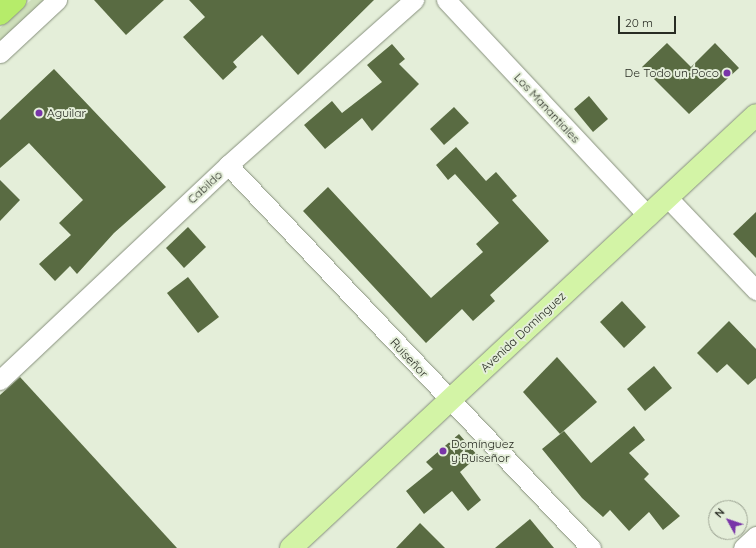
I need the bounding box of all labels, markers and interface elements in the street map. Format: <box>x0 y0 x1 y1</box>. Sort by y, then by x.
scale bar <box>620 8 678 34</box>
text: 20 m <box>625 15 653 30</box>
place label: De Todo un Poco <box>625 66 719 80</box>
marker: De Todo un Poco <box>722 68 732 78</box>
street label: Los Manantiales <box>511 70 583 146</box>
place label: Aguilar <box>47 106 86 120</box>
marker: Aguilar <box>34 108 44 118</box>
street label: Cabildo <box>185 167 225 207</box>
street label: Avenida Domínguez <box>478 289 568 375</box>
street label: Ruiseñor <box>387 335 431 381</box>
place label: Domínguez y Ruiseñor <box>451 437 514 465</box>
marker: Domínguez y Ruiseñor <box>438 446 448 456</box>
north arrow <box>708 500 748 540</box>
text: N <box>712 505 728 521</box>

